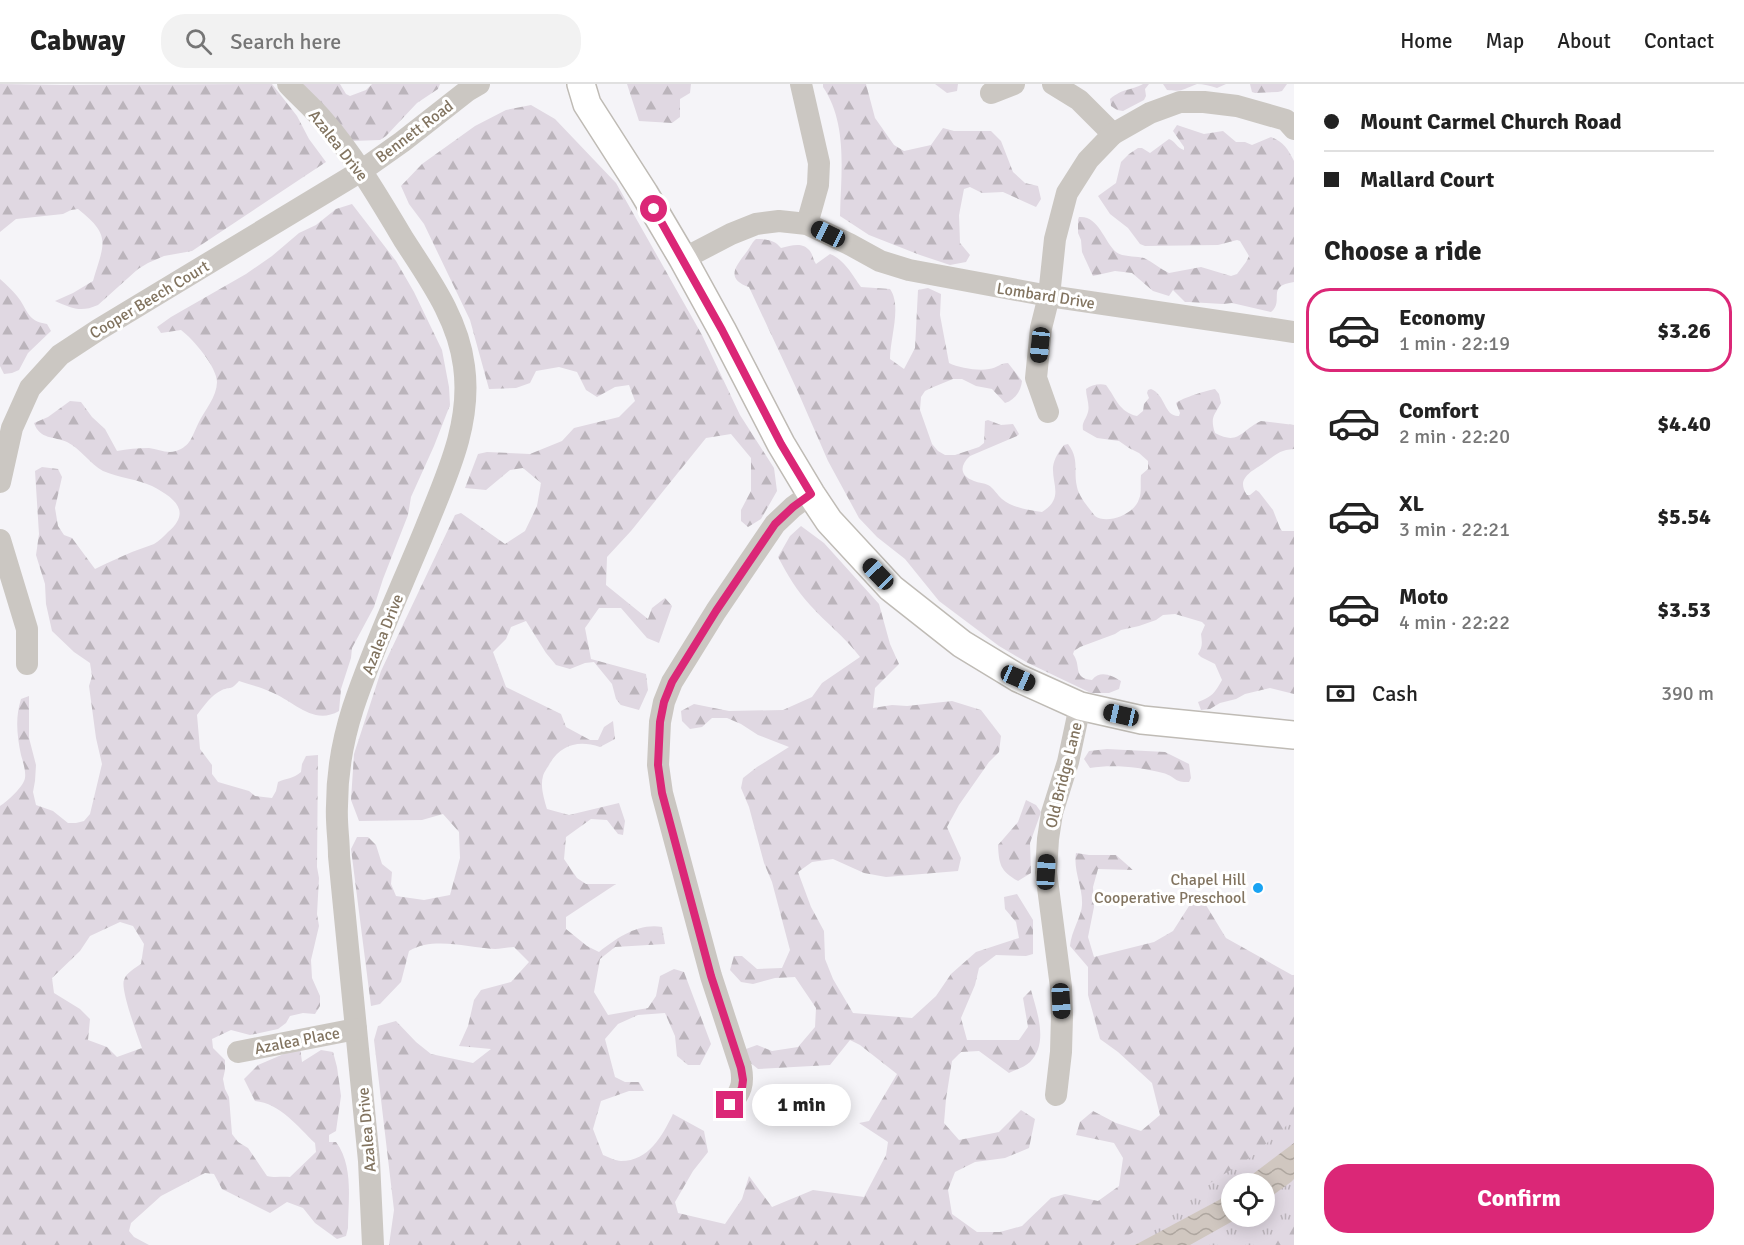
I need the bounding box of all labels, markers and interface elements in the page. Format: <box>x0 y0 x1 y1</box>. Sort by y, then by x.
search box <box>161 14 581 68</box>
text: Cabway <box>30 24 125 58</box>
icon: search <box>182 25 215 58</box>
text: Search here <box>230 28 341 55</box>
text: Home <box>1400 28 1453 54</box>
text: Map <box>1486 28 1524 54</box>
text: About <box>1557 28 1611 54</box>
text: Contact <box>1644 28 1714 54</box>
street label: Bennett Road <box>372 96 457 168</box>
street label: Azalea Drive <box>304 106 372 185</box>
text: Mount Carmel Church Road <box>1360 108 1622 135</box>
text: Mallard Court <box>1360 166 1494 193</box>
route start <box>640 195 667 222</box>
car <box>808 218 848 250</box>
text: Choose a ride <box>1324 235 1482 268</box>
street label: Cooper Beech Court <box>86 256 213 343</box>
street label: Lombard Drive <box>995 278 1096 314</box>
icon: car <box>1327 303 1381 357</box>
text: Economy <box>1399 304 1485 331</box>
text: $3.26 <box>1657 317 1711 344</box>
car <box>1029 326 1051 364</box>
text: 1 min · 22:19 <box>1399 331 1510 356</box>
icon: car <box>1327 396 1381 450</box>
text: Comfort <box>1399 397 1479 424</box>
text: $4.40 <box>1657 410 1711 437</box>
text: 2 min · 22:20 <box>1399 424 1510 449</box>
icon: car <box>1327 489 1381 543</box>
text: XL <box>1399 490 1424 517</box>
text: $5.54 <box>1657 503 1711 530</box>
text: 3 min · 22:21 <box>1399 517 1510 542</box>
car <box>859 555 897 593</box>
icon: car <box>1327 582 1381 636</box>
text: Moto <box>1399 583 1448 610</box>
street label: Azalea Drive <box>358 591 408 678</box>
text: $3.53 <box>1657 596 1711 623</box>
text: 4 min · 22:22 <box>1399 610 1510 635</box>
car <box>998 662 1038 694</box>
icon: cash <box>1324 677 1357 710</box>
text: Cash <box>1372 680 1418 707</box>
text: 390 m <box>1661 681 1714 706</box>
car <box>1101 702 1141 728</box>
street label: Old Bridge Lane <box>1041 720 1087 830</box>
car <box>1036 854 1056 890</box>
place label: Chapel Hill Cooperative Preschool <box>1094 870 1246 908</box>
marker: Chapel Hill Cooperative Preschool <box>1251 881 1265 895</box>
car <box>1051 983 1071 1019</box>
street label: Azalea Place <box>253 1023 342 1059</box>
callout: 1 min <box>751 1084 850 1126</box>
street label: Azalea Drive <box>353 1087 381 1173</box>
route end <box>716 1091 743 1118</box>
text: 1 min <box>777 1092 826 1117</box>
button: Confirm <box>1324 1164 1714 1233</box>
map controls <box>1221 1173 1275 1227</box>
button: locate <box>1221 1173 1275 1227</box>

